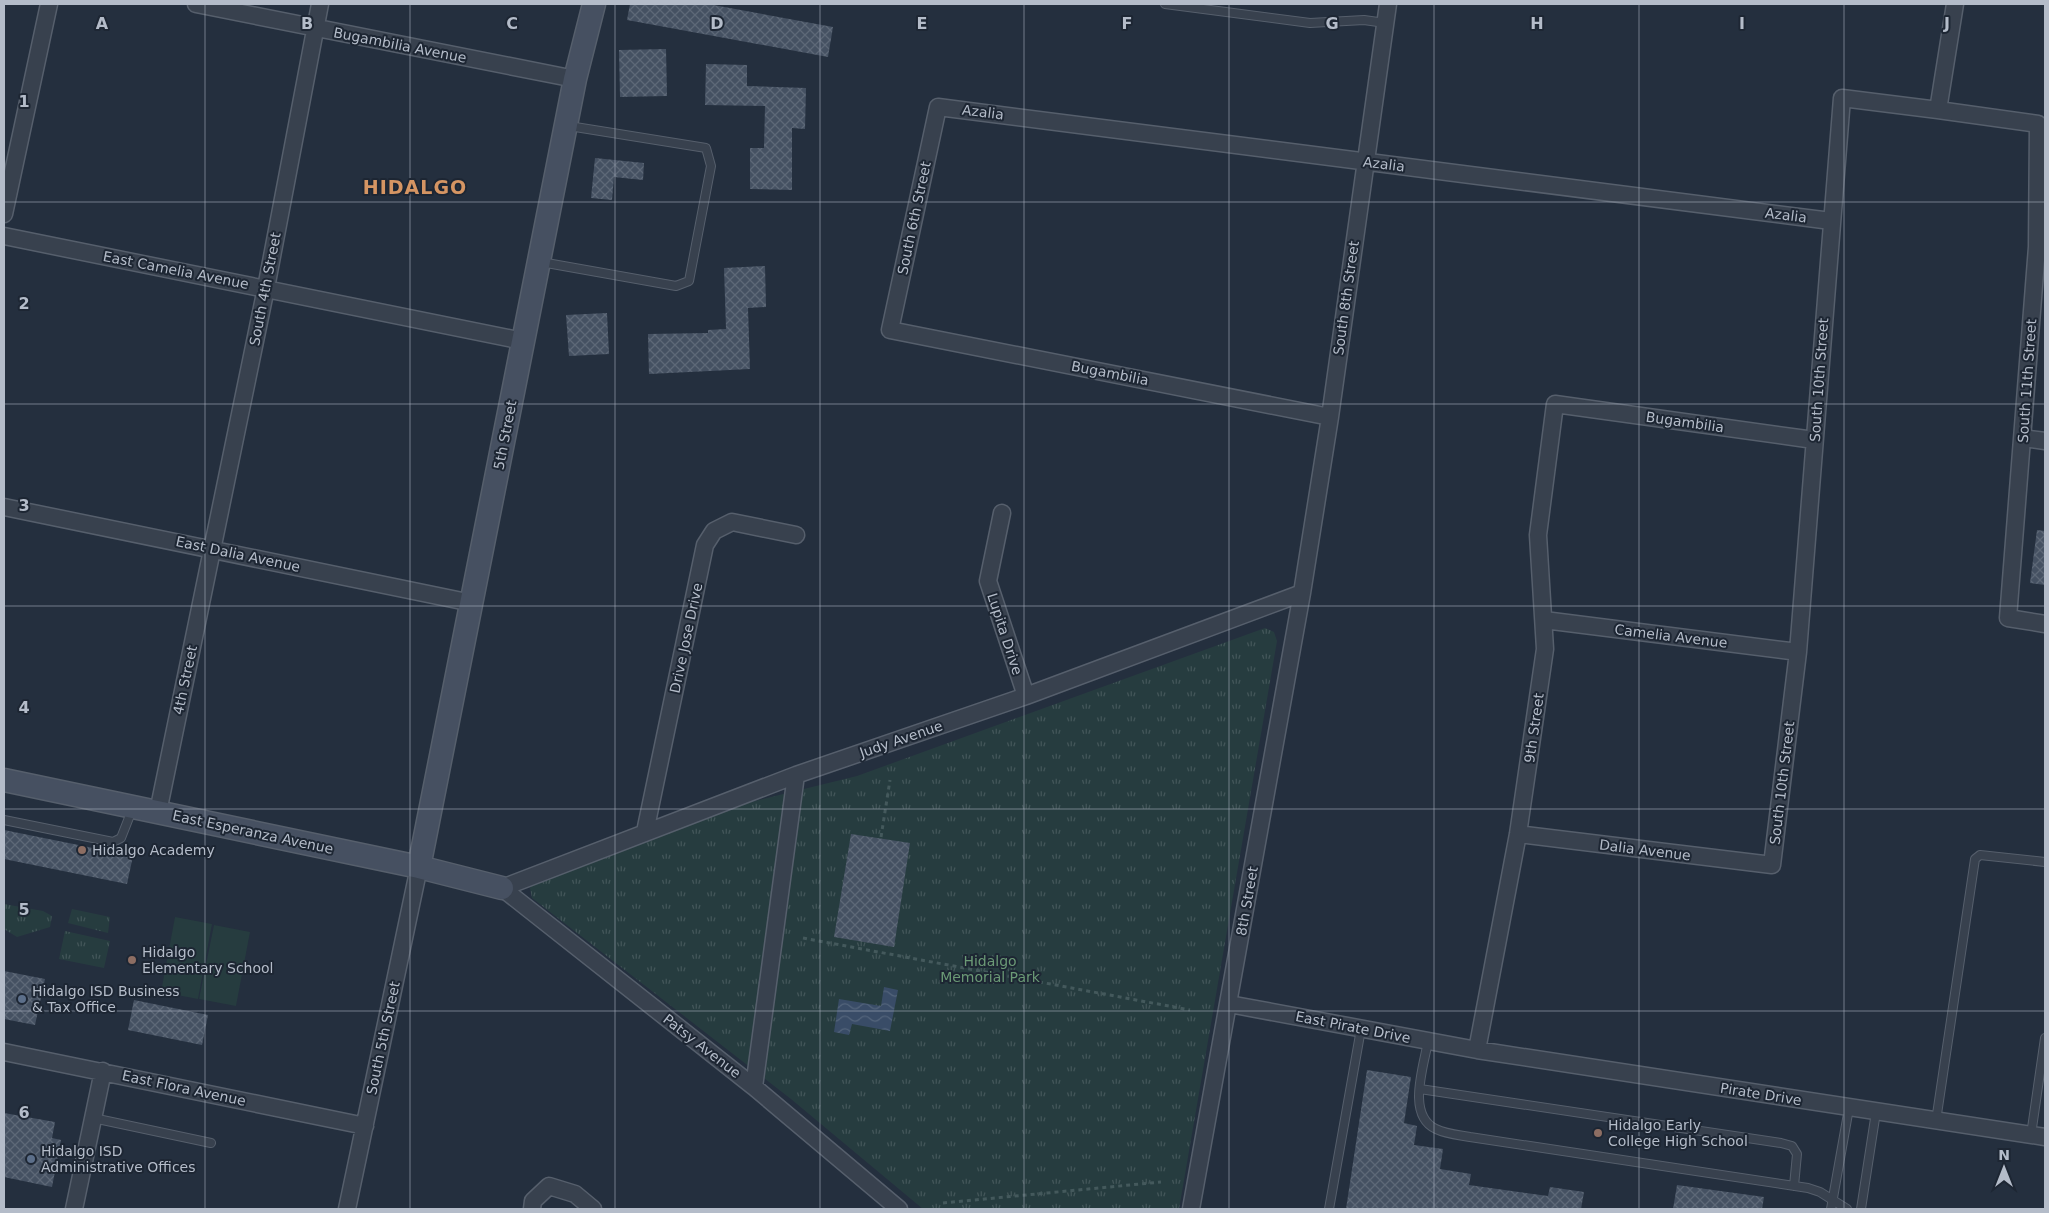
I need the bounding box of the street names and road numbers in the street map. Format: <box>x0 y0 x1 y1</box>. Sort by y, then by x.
street label: Bugambilia Avenue <box>332 24 468 66</box>
street label: Azalia <box>961 102 1005 122</box>
street label: Azalia <box>1362 154 1406 174</box>
street label: South 6th Street <box>894 159 934 276</box>
street label: Azalia <box>1764 205 1808 225</box>
street label: South 4th Street <box>246 230 284 347</box>
street label: South 8th Street <box>1330 239 1362 356</box>
street label: East Camelia Avenue <box>102 248 250 292</box>
street label: South 10th Street <box>1807 317 1831 443</box>
street label: South 11th Street <box>2015 318 2039 444</box>
street label: Bugambilia <box>1070 358 1150 388</box>
street label: 5th Street <box>490 398 520 471</box>
street label: Bugambilia <box>1645 409 1725 435</box>
street label: East Dalia Avenue <box>174 533 302 575</box>
street label: Drive Jose Drive <box>667 581 705 695</box>
street label: Lupita Drive <box>984 591 1026 677</box>
street label: Camelia Avenue <box>1614 621 1728 651</box>
street label: 4th Street <box>170 643 200 716</box>
street label: 9th Street <box>1521 692 1547 764</box>
street label: Judy Avenue <box>856 717 945 761</box>
street label: South 10th Street <box>1766 720 1798 846</box>
street label: East Esperanza Avenue <box>171 807 335 857</box>
street label: Dalia Avenue <box>1598 836 1692 864</box>
street label: 8th Street <box>1233 865 1261 937</box>
street label: South 5th Street <box>363 979 403 1096</box>
street label: East Pirate Drive <box>1294 1008 1412 1046</box>
street label: Patsy Avenue <box>660 1011 744 1081</box>
street label: East Flora Avenue <box>121 1067 247 1109</box>
street label: Pirate Drive <box>1719 1080 1803 1108</box>

